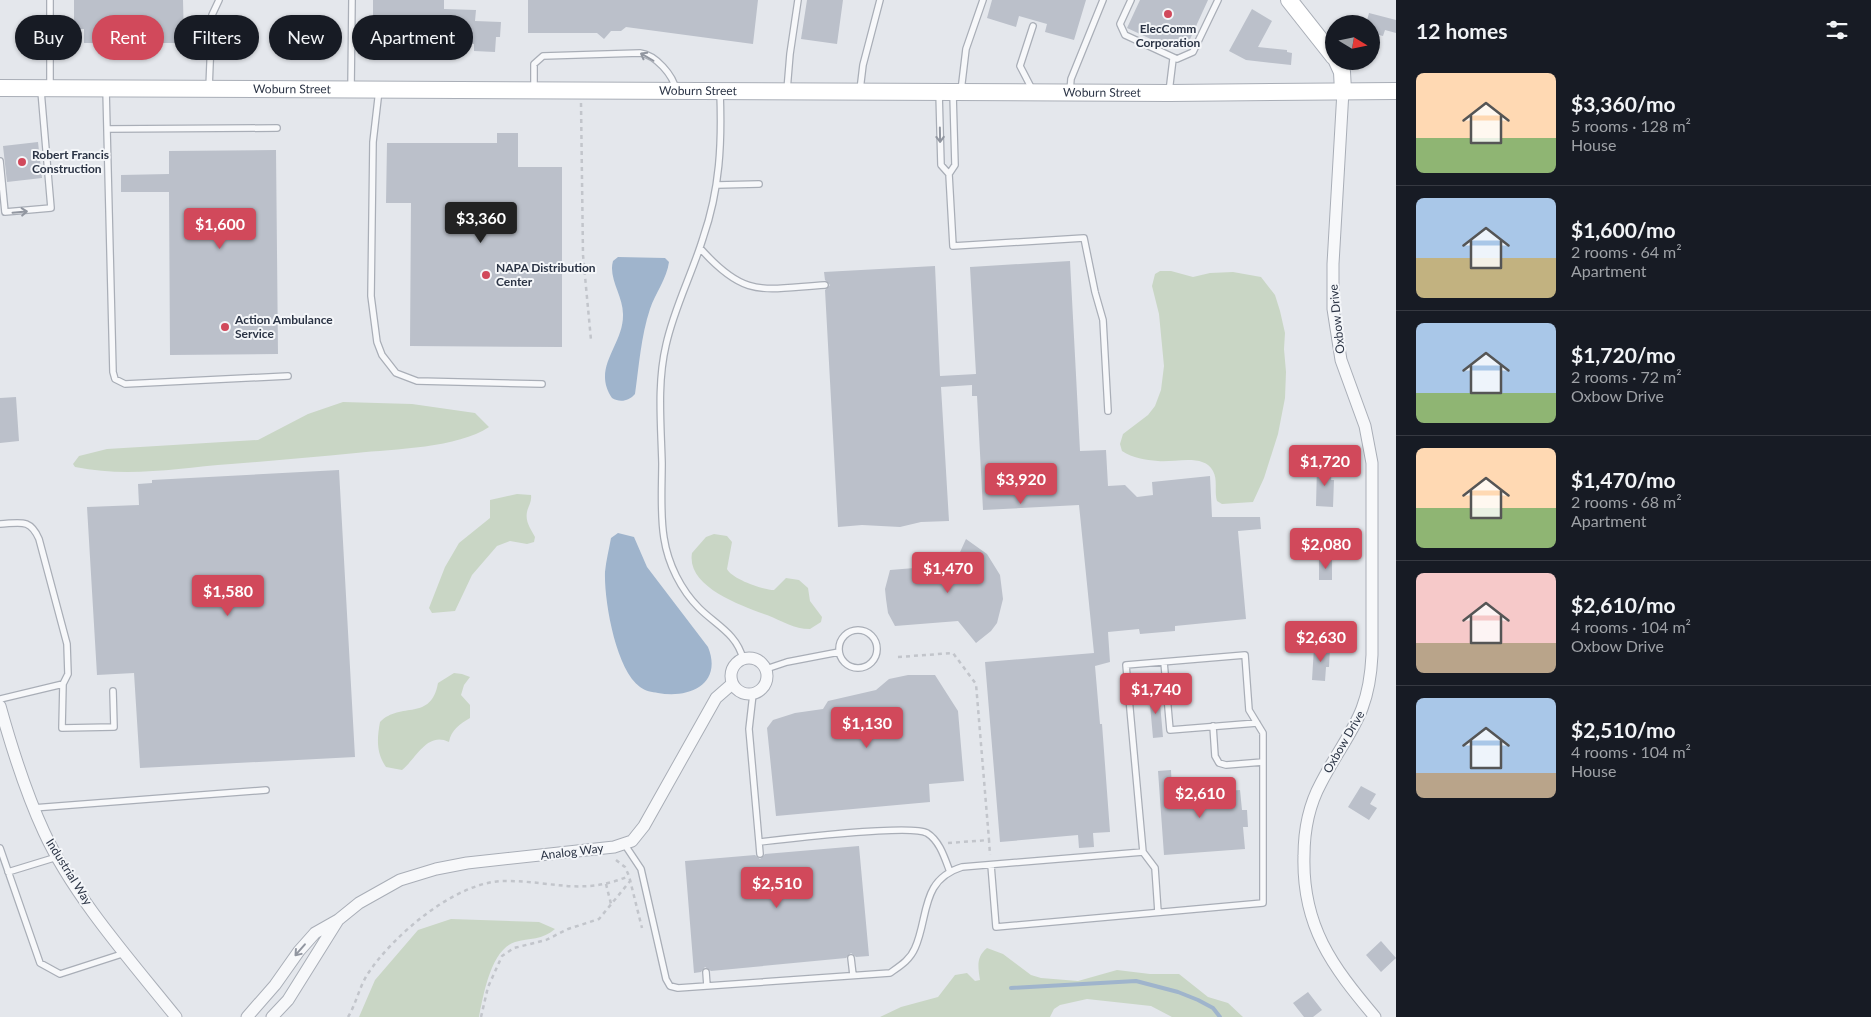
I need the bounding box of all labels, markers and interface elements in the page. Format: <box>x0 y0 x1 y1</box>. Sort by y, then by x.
marker: ElecComm Corporation <box>1162 8 1174 20</box>
chip: Buy <box>15 15 82 60</box>
chip: Rent <box>92 15 164 60</box>
chip: Filters <box>174 15 259 60</box>
chip: New <box>269 15 342 60</box>
chip: Apartment <box>352 15 473 60</box>
north arrow <box>1325 15 1380 70</box>
map controls <box>1325 15 1380 70</box>
icon: filters <box>1823 16 1851 44</box>
text: 12 homes <box>1416 18 1507 43</box>
place label: ElecComm Corporation <box>1136 21 1201 50</box>
one-way arrow <box>640 52 655 62</box>
street label: Woburn Street <box>253 81 332 96</box>
street label: Woburn Street <box>659 83 738 98</box>
street label: Woburn Street <box>1063 85 1142 100</box>
text: $3,360/mo <box>1571 91 1676 116</box>
icon: home <box>1456 93 1516 153</box>
text: 5 rooms · 128 m² <box>1571 116 1691 135</box>
one-way arrow <box>935 126 945 143</box>
text: House <box>1571 135 1616 154</box>
place label: Robert Francis Construction <box>32 147 109 176</box>
marker: Robert Francis Construction <box>16 156 28 168</box>
pin: $3,360 <box>440 202 522 244</box>
one-way arrow <box>12 207 28 217</box>
pin: $1,600 <box>179 208 261 250</box>
text: $3,360 <box>456 208 506 227</box>
text: $1,600 <box>195 214 245 233</box>
text: $1,600/mo <box>1571 217 1676 242</box>
icon: home <box>1456 218 1516 278</box>
text: 2 rooms · 64 m² <box>1571 242 1682 261</box>
place label: NAPA Distribution Center <box>496 260 596 289</box>
text: Apartment <box>1571 261 1646 280</box>
marker: NAPA Distribution Center <box>480 269 492 281</box>
street label: Oxbow Drive <box>1325 284 1348 354</box>
place label: Action Ambulance Service <box>234 312 333 341</box>
marker: Action Ambulance Service <box>219 321 231 333</box>
text: $1,720/mo <box>1571 342 1676 367</box>
icon: home <box>1456 343 1516 403</box>
text: 2 rooms · 72 m² <box>1571 367 1682 386</box>
text: Oxbow Drive <box>1571 386 1664 405</box>
pin: $1,720 <box>1284 444 1366 487</box>
text: $1,720 <box>1300 451 1350 470</box>
pin: $3,920 <box>980 462 1062 505</box>
text: $1,470/mo <box>1571 467 1676 492</box>
icon: home <box>1456 468 1516 528</box>
text: $3,920 <box>996 469 1046 488</box>
text: 2 rooms · 68 m² <box>1571 492 1682 511</box>
text: Apartment <box>1571 511 1646 530</box>
pin: $2,080 <box>1285 528 1367 570</box>
text: $2,080 <box>1301 534 1351 553</box>
pin: $1,470 <box>907 552 989 594</box>
text: $1,470 <box>923 558 973 577</box>
pin: $1,580 <box>187 574 269 617</box>
text: $1,580 <box>203 581 253 600</box>
text: $2,610/mo <box>1571 592 1676 617</box>
icon: home <box>1456 593 1516 653</box>
text: 4 rooms · 104 m² <box>1571 617 1691 636</box>
pin: $2,630 <box>1280 620 1362 663</box>
text: $2,630 <box>1296 627 1346 646</box>
text: Oxbow Drive <box>1571 636 1664 655</box>
pin: $1,740 <box>1115 672 1197 715</box>
text: $1,740 <box>1131 679 1181 698</box>
pin: $1,130 <box>826 706 908 749</box>
street label: Oxbow Drive <box>1320 708 1367 776</box>
text: $1,130 <box>842 713 892 732</box>
text: $2,510/mo <box>1571 717 1676 742</box>
icon: home <box>1456 718 1516 778</box>
text: 4 rooms · 104 m² <box>1571 742 1691 761</box>
text: House <box>1571 761 1616 780</box>
pin: $2,610 <box>1159 776 1241 819</box>
text: $2,610 <box>1175 783 1225 802</box>
street label: Industrial Way <box>43 836 96 908</box>
street label: Analog Way <box>540 840 605 863</box>
pin: $2,510 <box>736 866 818 909</box>
text: $2,510 <box>752 873 802 892</box>
one-way arrow <box>295 943 306 956</box>

